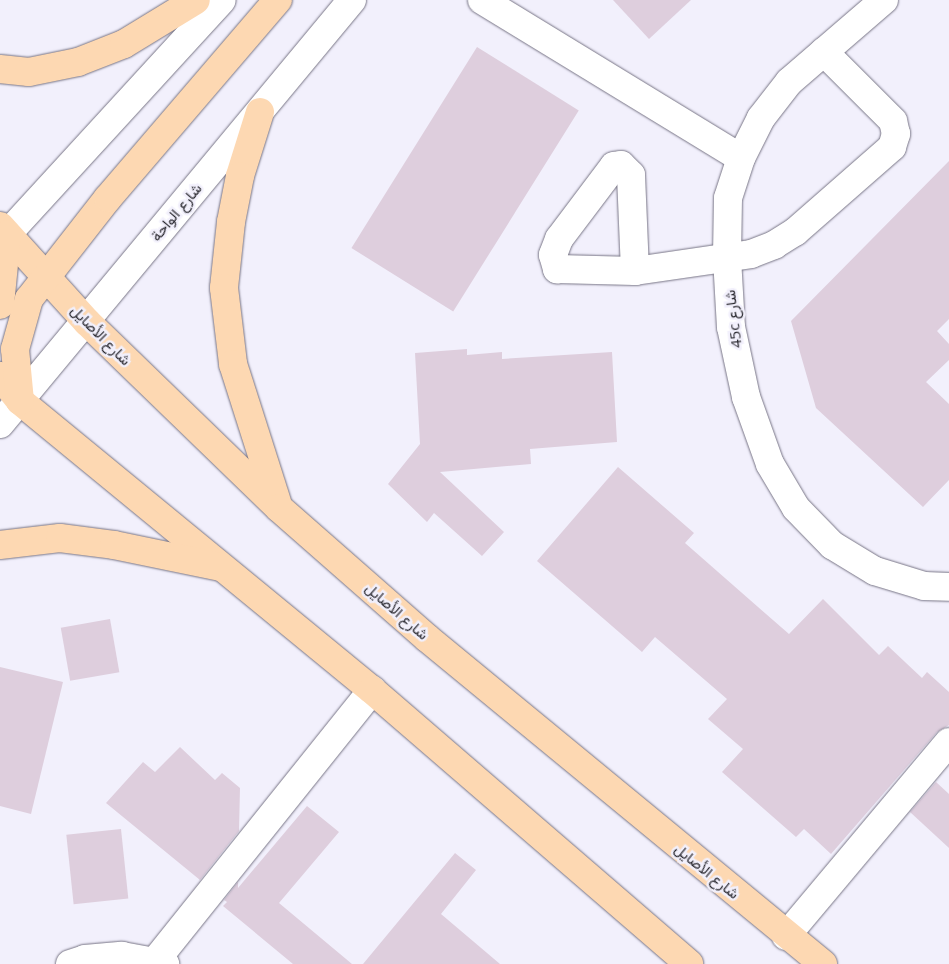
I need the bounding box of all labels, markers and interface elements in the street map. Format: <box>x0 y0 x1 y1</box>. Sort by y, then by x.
street label: شارع الواحة <box>147 179 205 245</box>
street label: 45c شارع <box>721 289 745 349</box>
street label: شارع الأصايل <box>67 301 135 369</box>
street label: شارع الأصايل <box>362 579 432 643</box>
street label: شارع الأصايل <box>671 840 743 902</box>

